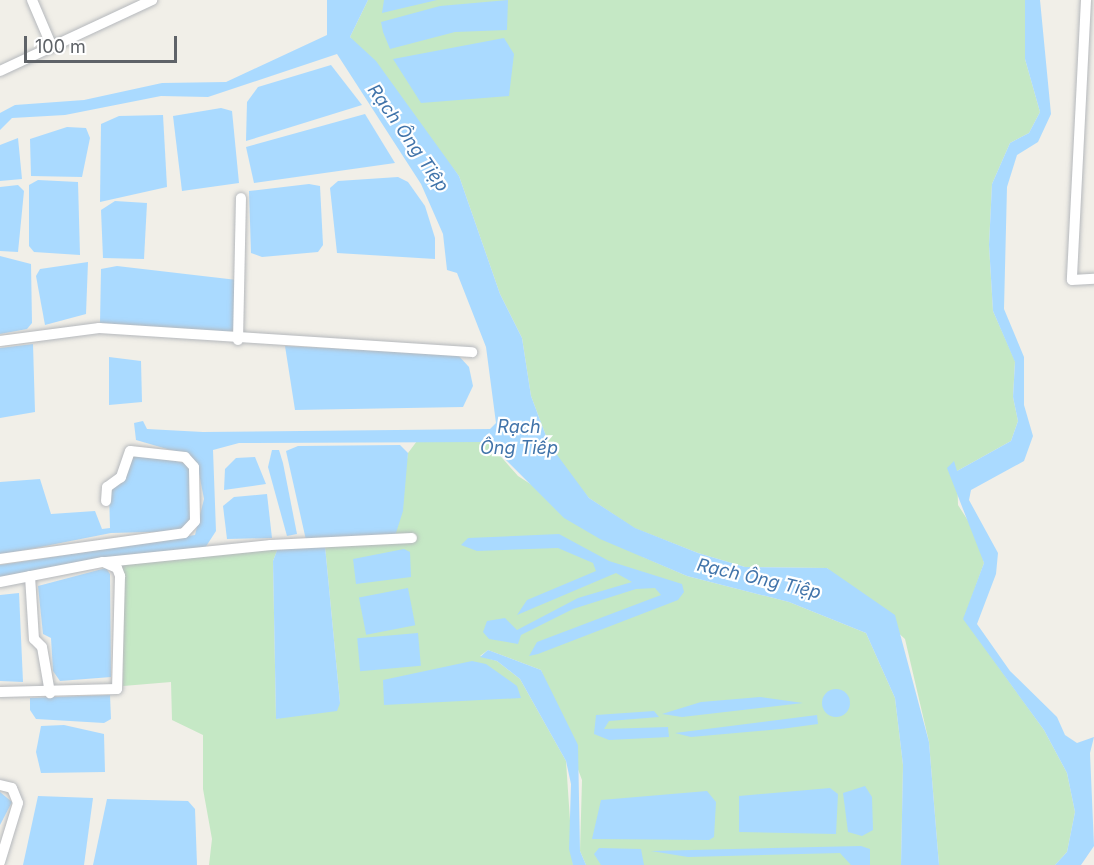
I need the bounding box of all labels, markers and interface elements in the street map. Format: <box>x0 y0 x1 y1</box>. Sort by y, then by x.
scale bar <box>27 24 180 62</box>
text: 100 m <box>35 36 86 57</box>
water label: Rạch Ông Tiệp <box>363 80 453 196</box>
water label: Rạch Ông Tiếp <box>480 417 558 460</box>
water label: Rạch Ông Tiệp <box>695 554 823 604</box>

